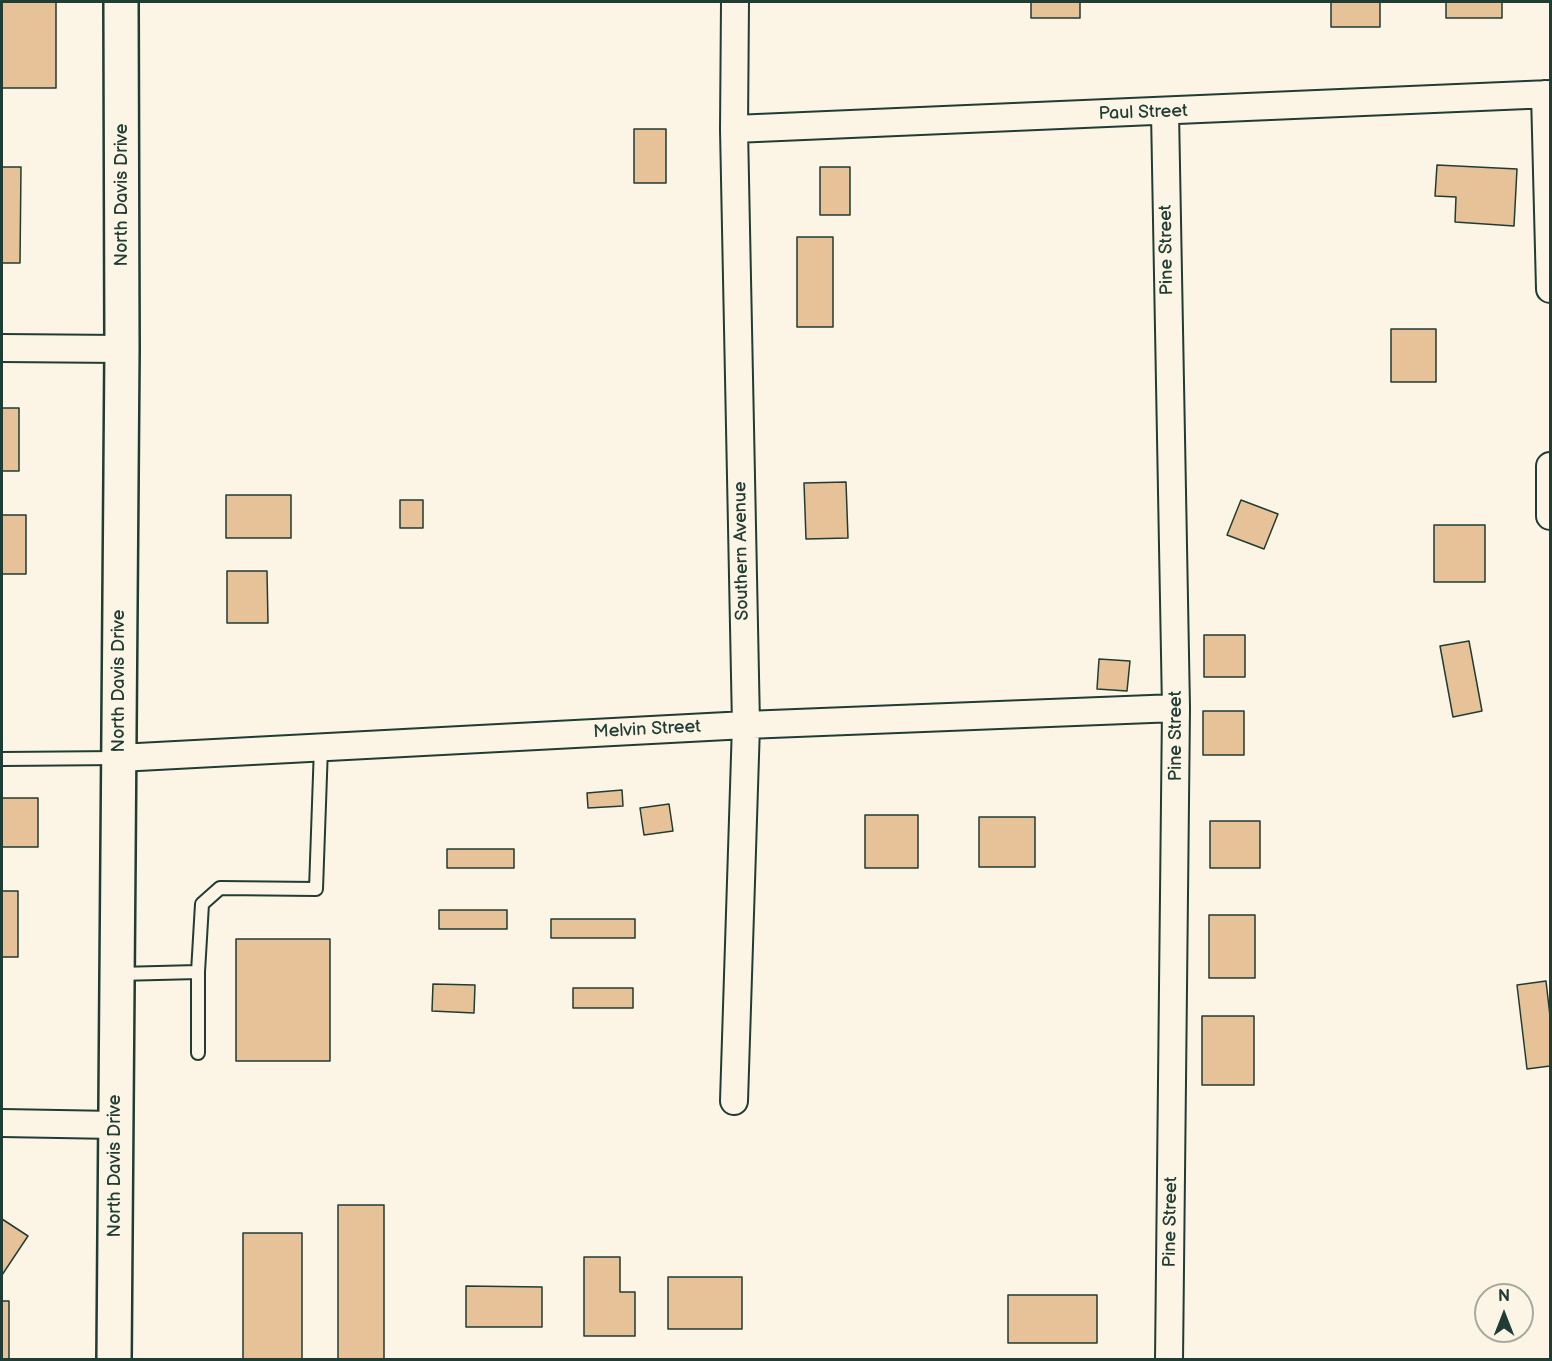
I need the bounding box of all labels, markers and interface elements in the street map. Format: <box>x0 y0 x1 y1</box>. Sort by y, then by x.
street label: Paul Street <box>1098 101 1188 125</box>
street label: North Davis Drive <box>111 124 133 266</box>
street label: Pine Street <box>1155 204 1179 296</box>
street label: Southern Avenue <box>730 481 754 621</box>
street label: North Davis Drive <box>108 610 130 752</box>
street label: Pine Street <box>1165 691 1187 781</box>
street label: Melvin Street <box>593 716 701 744</box>
street label: North Davis Drive <box>104 1095 126 1237</box>
street label: Pine Street <box>1159 1176 1183 1268</box>
north arrow <box>1474 1283 1534 1343</box>
text: N <box>1498 1287 1510 1306</box>

